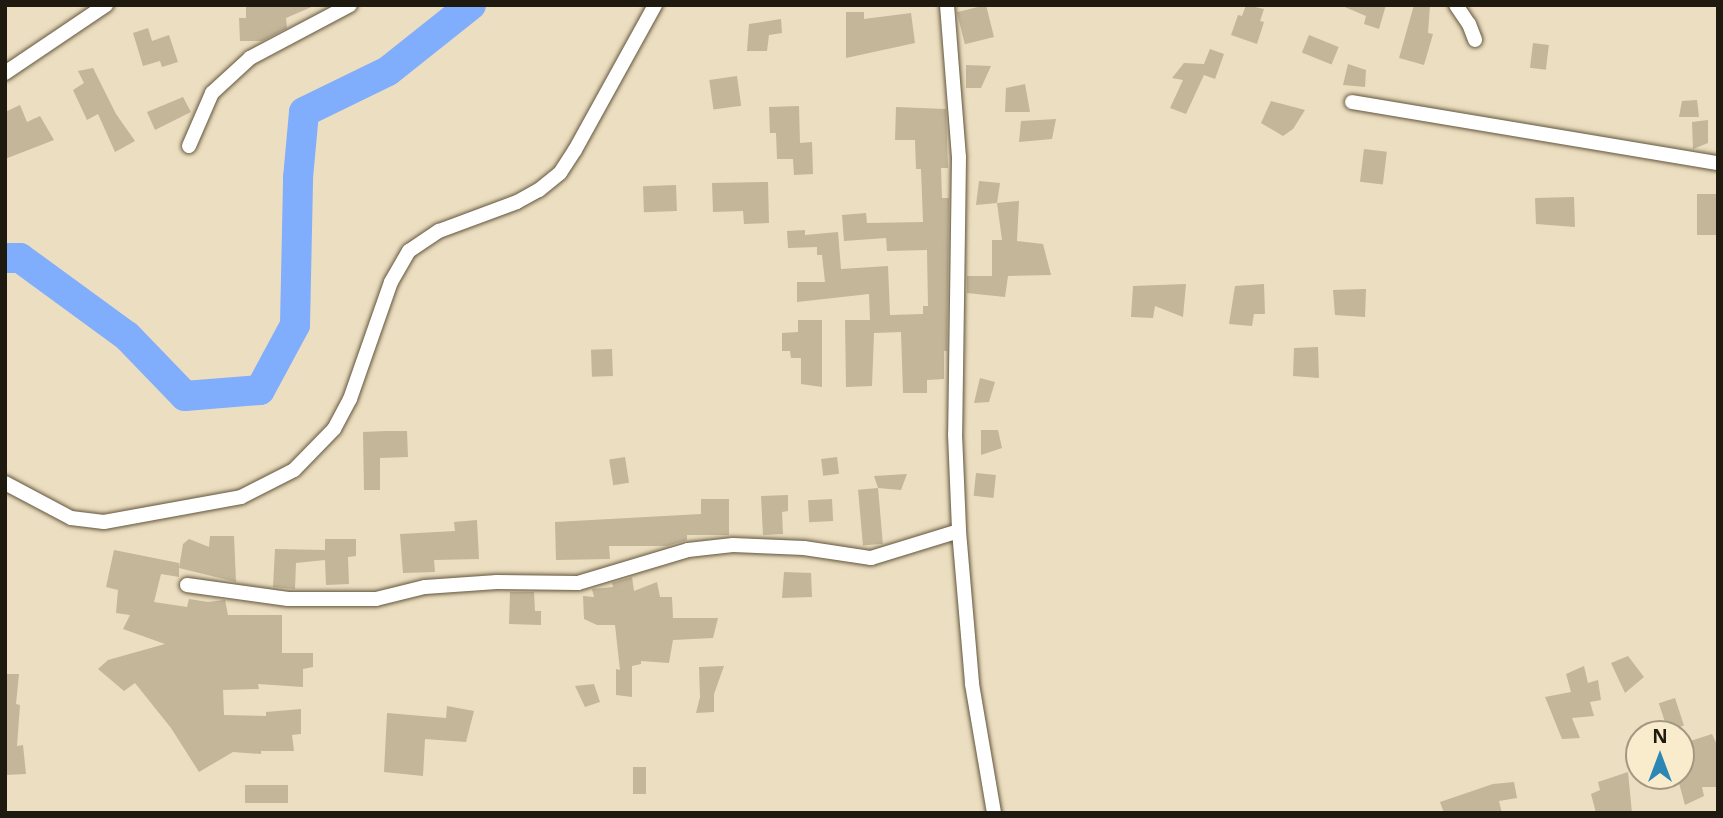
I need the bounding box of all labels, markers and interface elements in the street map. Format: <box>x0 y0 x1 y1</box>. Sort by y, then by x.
north arrow <box>1625 720 1695 790</box>
text: N <box>1652 723 1668 749</box>

